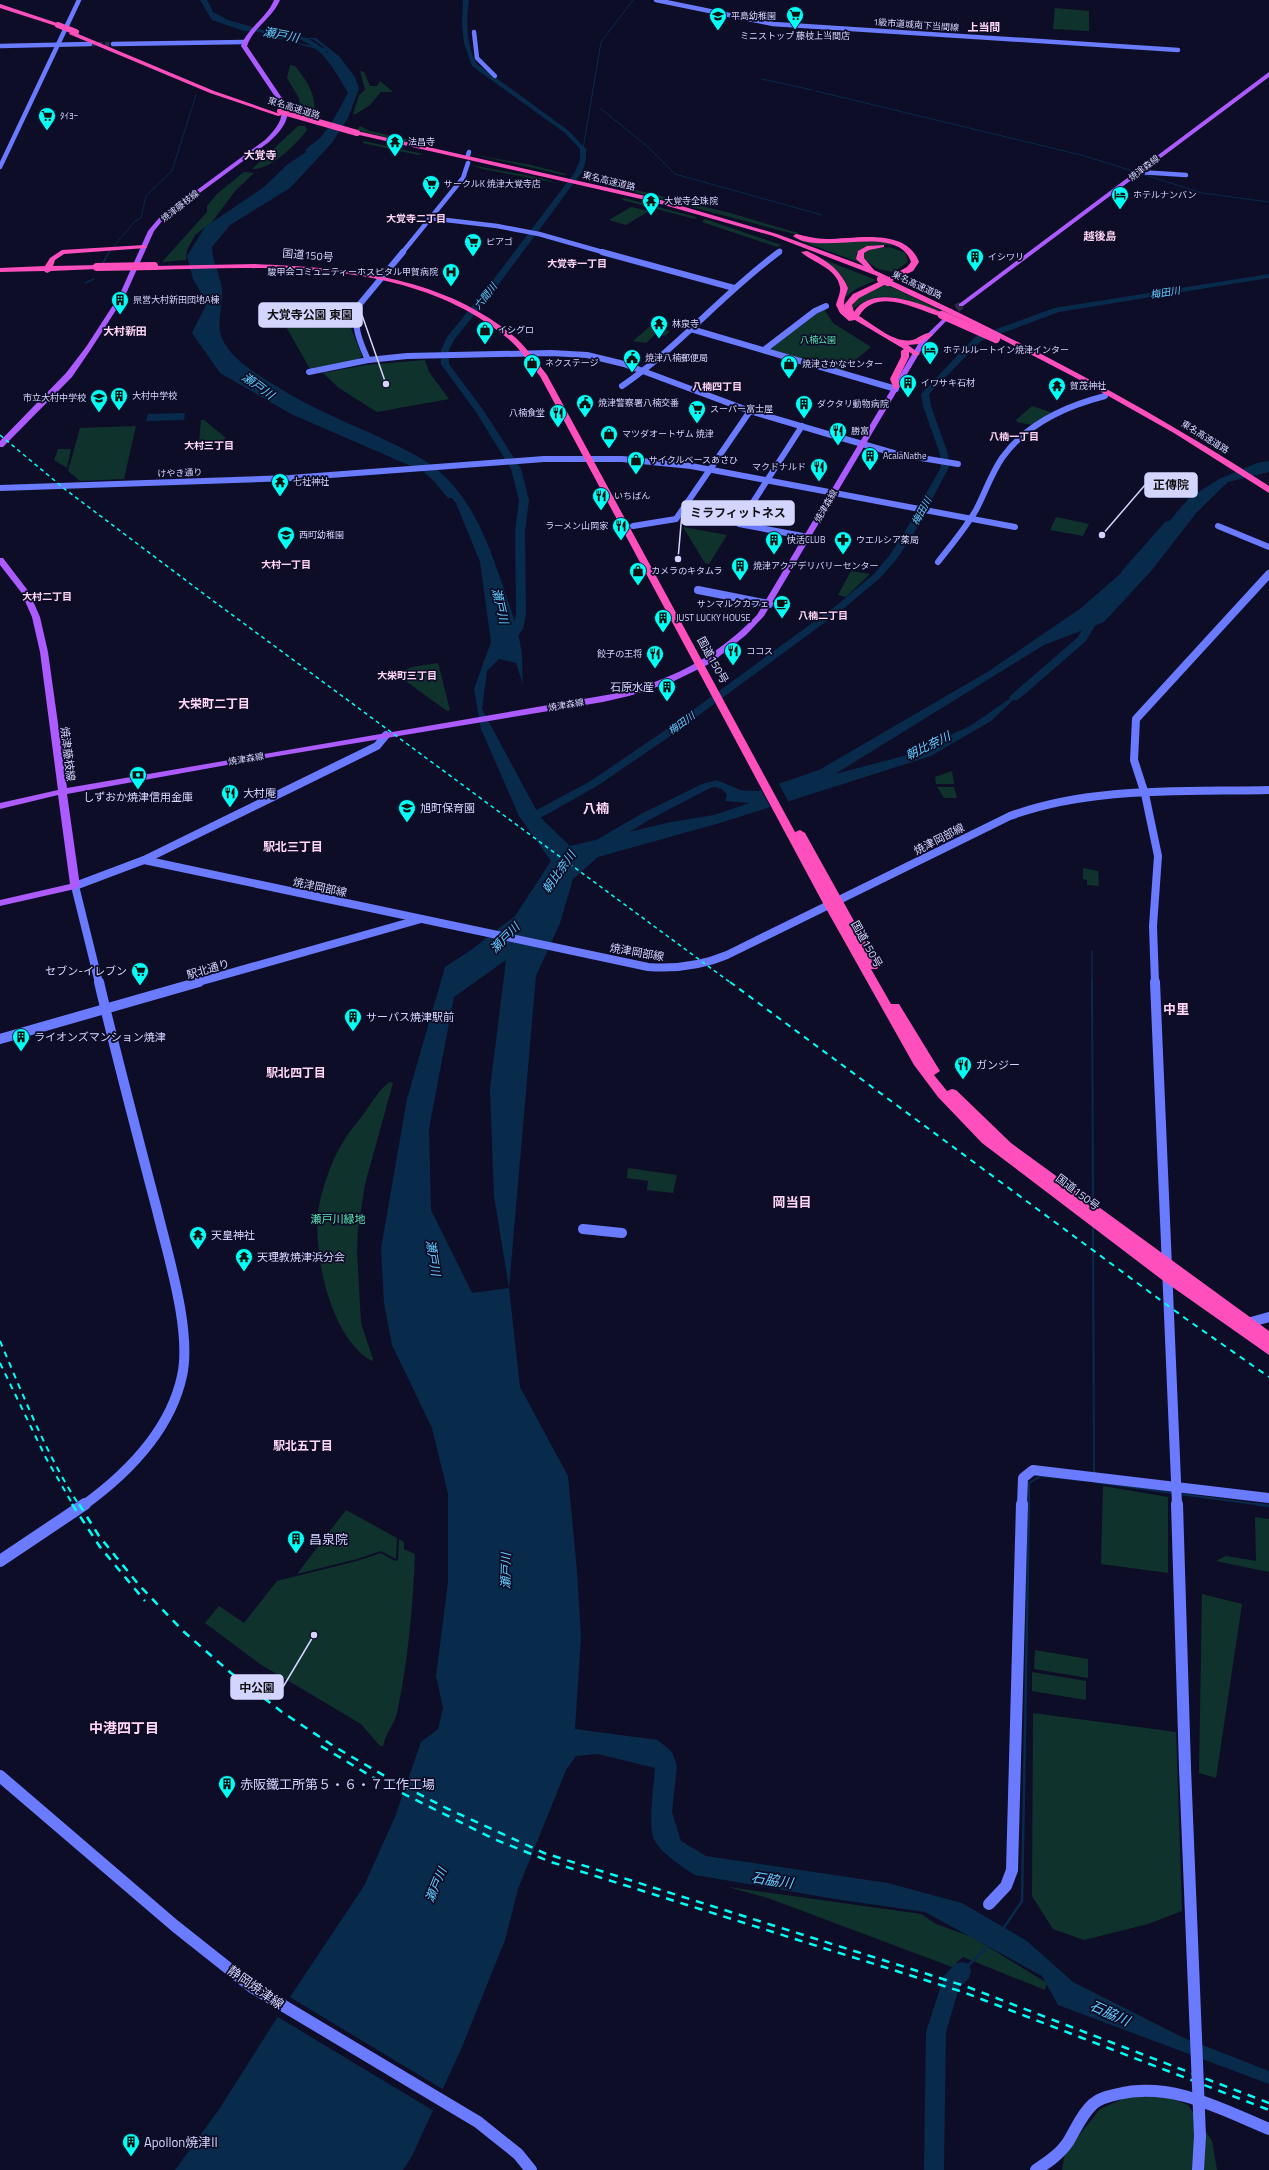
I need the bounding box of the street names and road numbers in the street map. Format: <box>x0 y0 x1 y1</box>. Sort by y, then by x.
street label: 1級市道城南下当間線 <box>873 15 960 34</box>
street label: 東名高速道路 <box>266 93 322 122</box>
street label: 焼津森線 <box>1125 151 1163 184</box>
street label: 東名高速道路 <box>581 168 637 193</box>
street label: 焼津藤枝線 <box>158 186 202 225</box>
street label: 国道150号 <box>282 245 334 265</box>
street label: 東名高速道路 <box>890 267 944 302</box>
street label: 東名高速道路 <box>1179 417 1232 456</box>
street label: けやき通り <box>157 465 203 480</box>
street label: 焼津森線 <box>811 486 841 525</box>
street label: 国道150号 <box>694 634 732 686</box>
street label: 焼津森線 <box>547 695 586 714</box>
street label: 焼津藤枝線 <box>57 726 79 782</box>
street label: 焼津森線 <box>227 749 266 768</box>
street label: 焼津岡部線 <box>911 819 967 859</box>
street label: 焼津岡部線 <box>291 873 349 901</box>
street label: 国道150号 <box>848 918 886 970</box>
street label: 焼津岡部線 <box>609 939 665 965</box>
street label: 駅北通り <box>185 955 231 983</box>
street label: 国道150号 <box>1053 1170 1103 1214</box>
street label: 静岡焼津線 <box>224 1960 288 2014</box>

